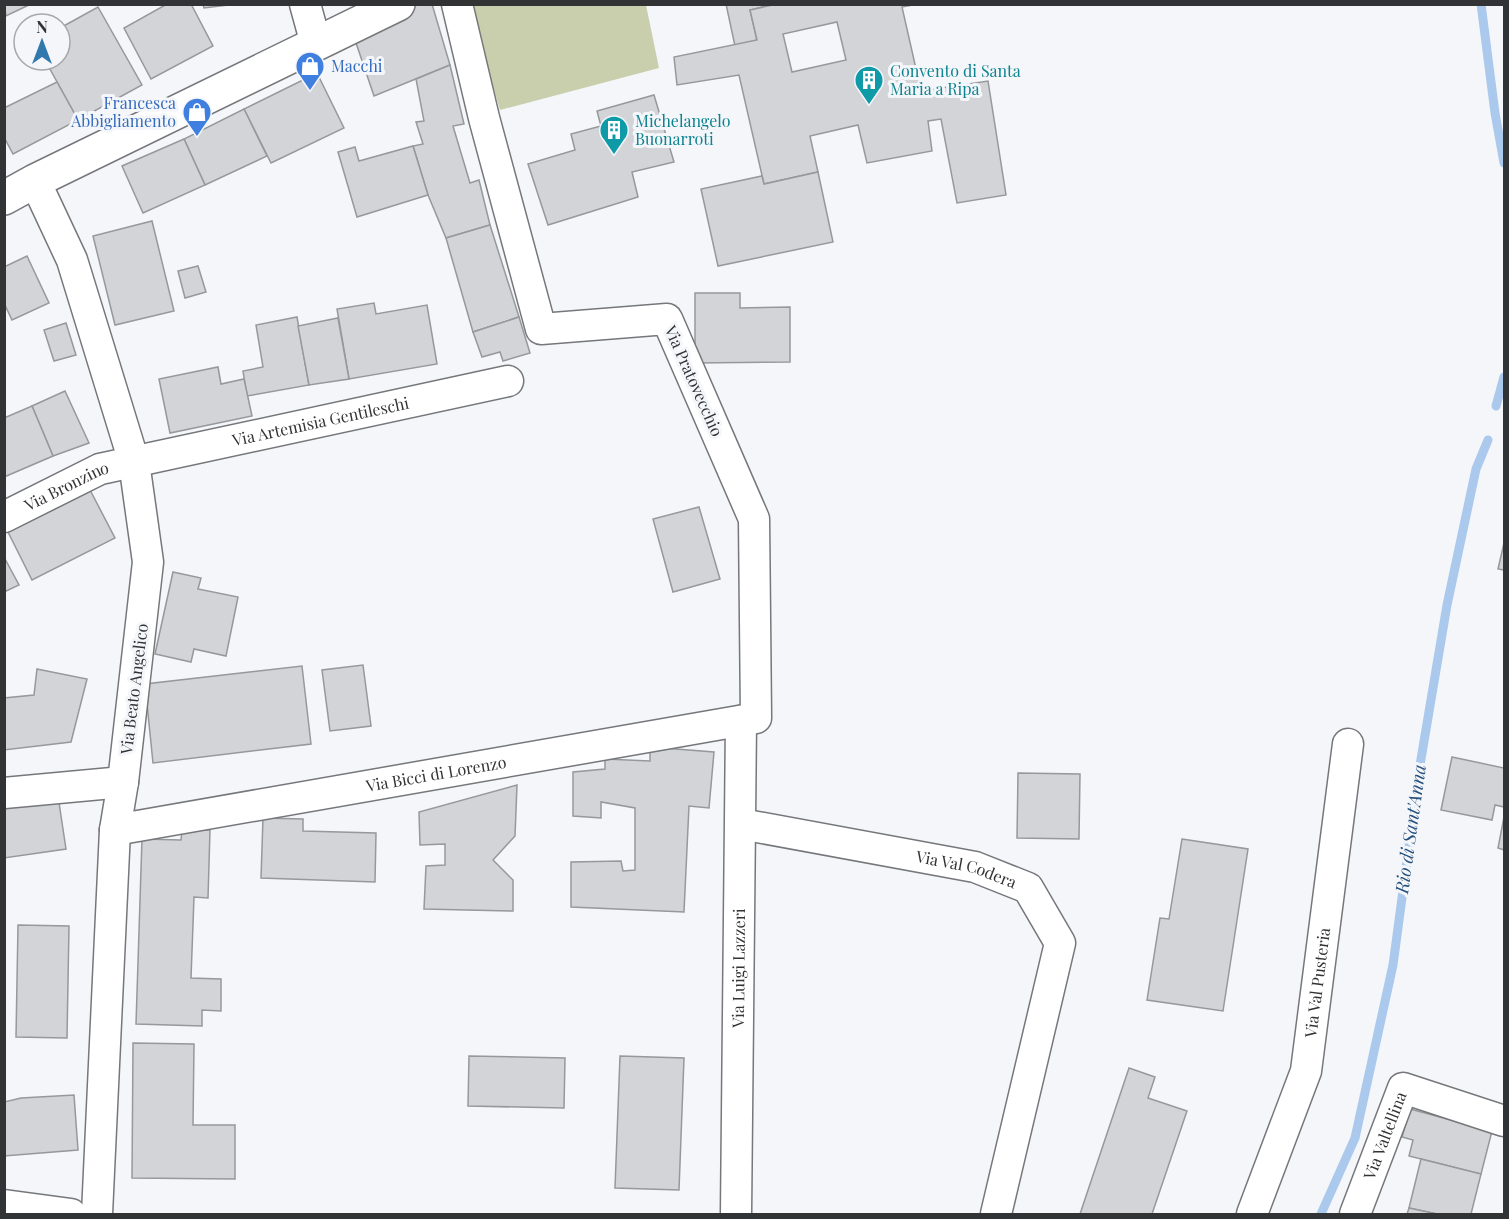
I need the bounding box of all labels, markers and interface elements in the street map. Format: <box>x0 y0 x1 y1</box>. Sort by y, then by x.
north arrow <box>12 12 72 72</box>
text: N <box>36 16 48 37</box>
shop icon: Macchi <box>294 50 326 92</box>
place label: Macchi <box>331 55 383 76</box>
place label: Convento di Santa Maria a Ripa <box>890 60 1021 99</box>
building icon: Convento di Santa Maria a Ripa <box>853 64 885 106</box>
place label: Francesca Abbigliamento <box>70 92 176 131</box>
shop icon: Francesca Abbigliamento <box>181 96 213 138</box>
place label: Michelangelo Buonarroti <box>635 110 731 149</box>
building icon: Michelangelo Buonarroti <box>598 114 630 156</box>
street label: Via Pratovecchio <box>660 321 728 440</box>
street label: Via Artemisia Gentileschi <box>229 392 411 450</box>
street label: Via Bronzino <box>20 456 111 516</box>
street label: Via Beato Angelico <box>115 622 152 757</box>
street label: Via Bicci di Lorenzo <box>363 751 508 796</box>
water label: Rio di Sant'Anna <box>1389 763 1431 896</box>
street label: Via Val Codera <box>914 845 1020 892</box>
street label: Via Luigi Lazzeri <box>727 908 749 1029</box>
street label: Via Val Pusteria <box>1299 926 1334 1040</box>
street label: Via Valtellina <box>1358 1088 1411 1183</box>

